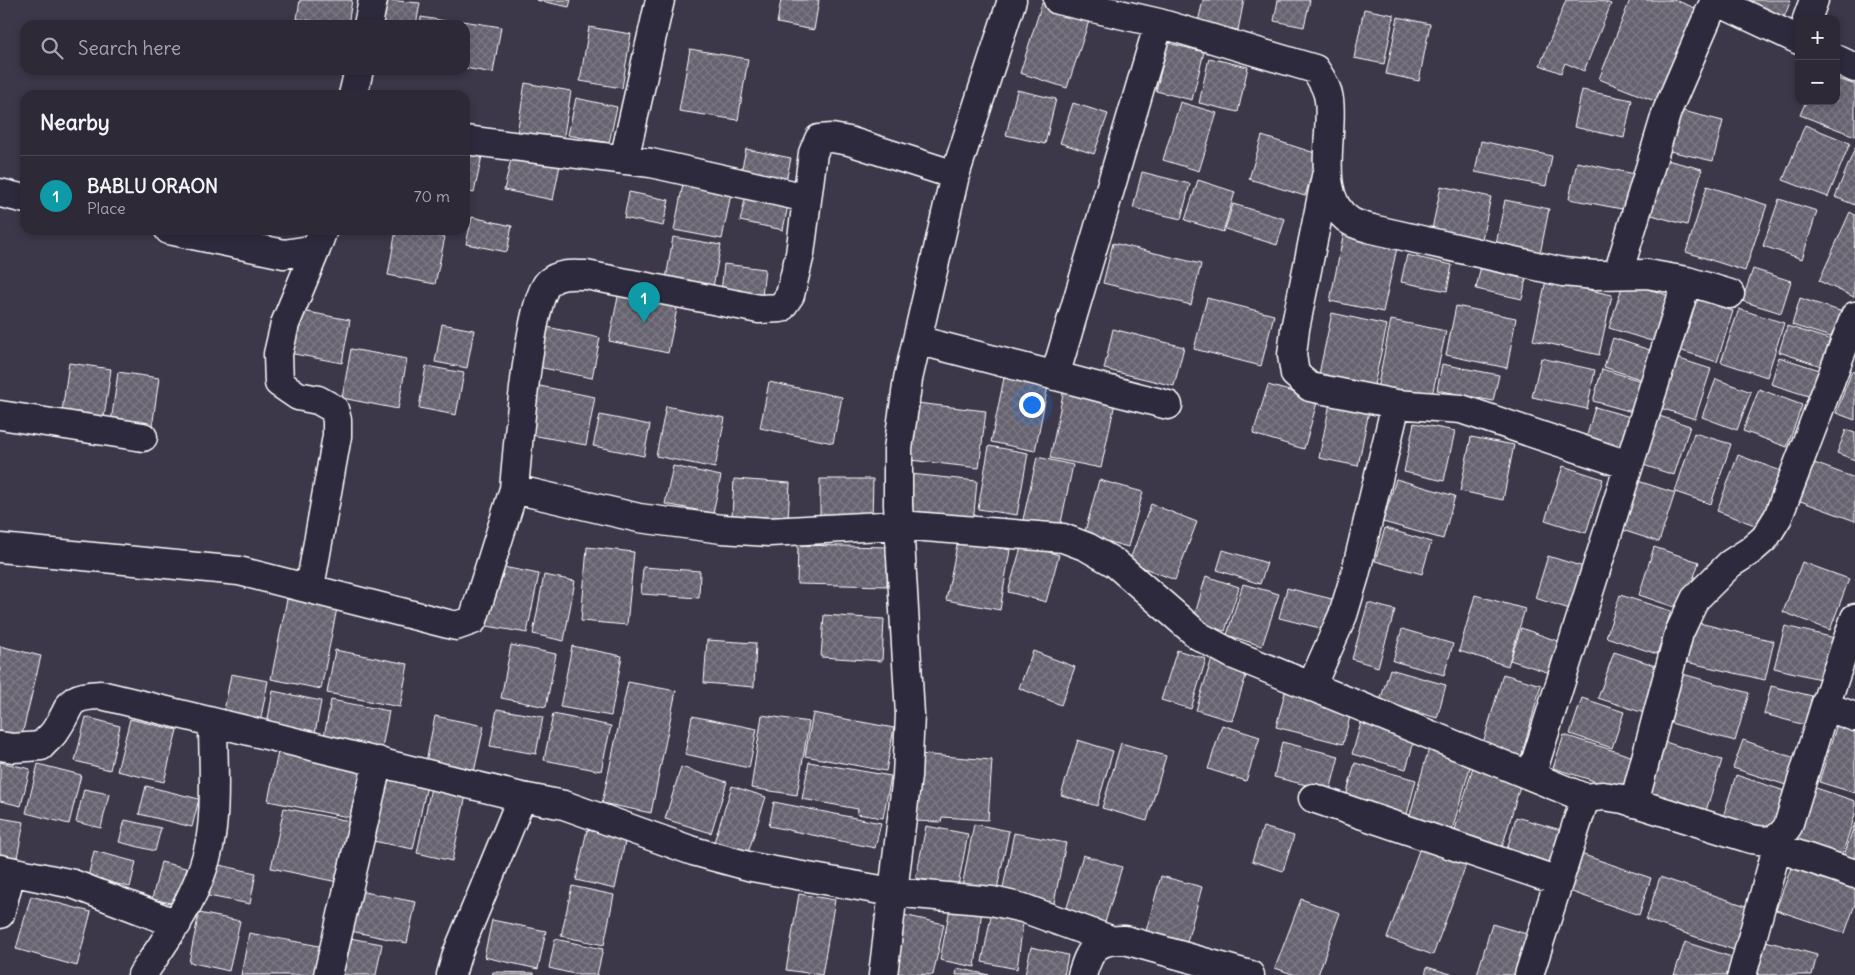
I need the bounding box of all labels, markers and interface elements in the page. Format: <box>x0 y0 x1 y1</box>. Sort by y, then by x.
map controls <box>1795 15 1840 105</box>
button: + <box>1795 15 1840 60</box>
search box <box>20 20 470 75</box>
icon: search <box>38 34 66 62</box>
text: Search here <box>78 36 181 60</box>
button: − <box>1795 60 1840 105</box>
text: Nearby <box>40 109 110 136</box>
text: BABLU ORAON <box>87 174 218 198</box>
text: 1 <box>53 186 59 206</box>
text: 70 m <box>414 186 450 206</box>
text: Place <box>87 198 126 218</box>
pin: 1 <box>628 282 660 323</box>
your location <box>1019 392 1045 418</box>

